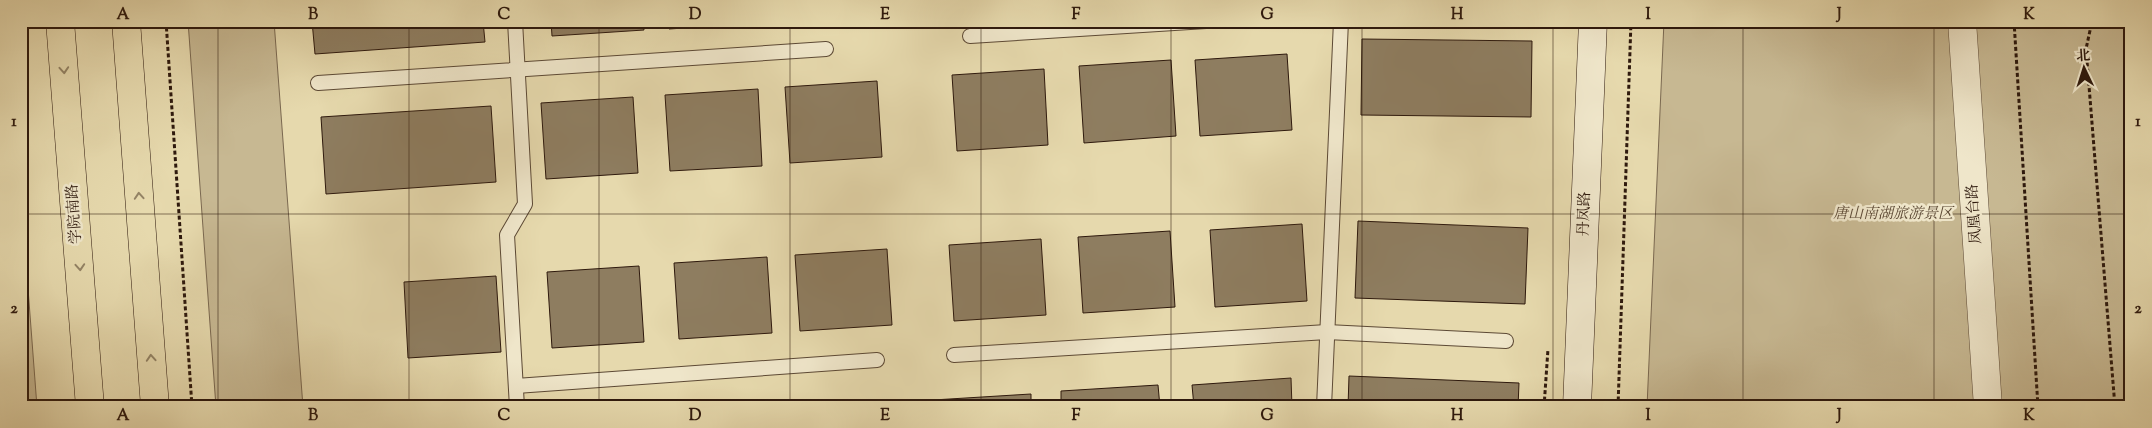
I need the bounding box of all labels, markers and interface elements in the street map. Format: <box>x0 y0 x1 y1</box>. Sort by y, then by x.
text: A <box>117 4 130 27</box>
text: B <box>308 4 318 27</box>
text: C <box>498 4 511 27</box>
text: D <box>689 4 702 27</box>
text: E <box>880 4 890 27</box>
text: F <box>1072 4 1081 27</box>
text: G <box>1260 4 1274 27</box>
text: H <box>1451 4 1464 27</box>
text: I <box>1645 4 1651 27</box>
text: J <box>1835 4 1842 27</box>
text: K <box>2023 4 2035 27</box>
north arrow <box>2060 42 2110 92</box>
text: 北 <box>2076 47 2091 67</box>
one-way arrow <box>59 66 70 74</box>
text: 1 <box>11 111 17 134</box>
text: 1 <box>2135 111 2141 134</box>
street label: 学院南路 <box>62 183 88 245</box>
street label: 凤凰台路 <box>1962 183 1988 245</box>
street label: 丹凤路 <box>1574 191 1596 237</box>
one-way arrow <box>134 192 145 200</box>
park label: 唐山南湖旅游景区 <box>1833 204 1955 225</box>
one-way arrow <box>74 263 85 271</box>
text: 2 <box>10 298 18 321</box>
text: 2 <box>2134 298 2142 321</box>
one-way arrow <box>146 354 157 362</box>
text: A <box>117 405 130 428</box>
text: B <box>308 405 318 428</box>
text: C <box>498 405 511 428</box>
text: D <box>689 405 702 428</box>
text: E <box>880 405 890 428</box>
text: F <box>1072 405 1081 428</box>
text: G <box>1260 405 1274 428</box>
text: H <box>1451 405 1464 428</box>
text: I <box>1645 405 1651 428</box>
text: J <box>1835 405 1842 428</box>
text: K <box>2023 405 2035 428</box>

